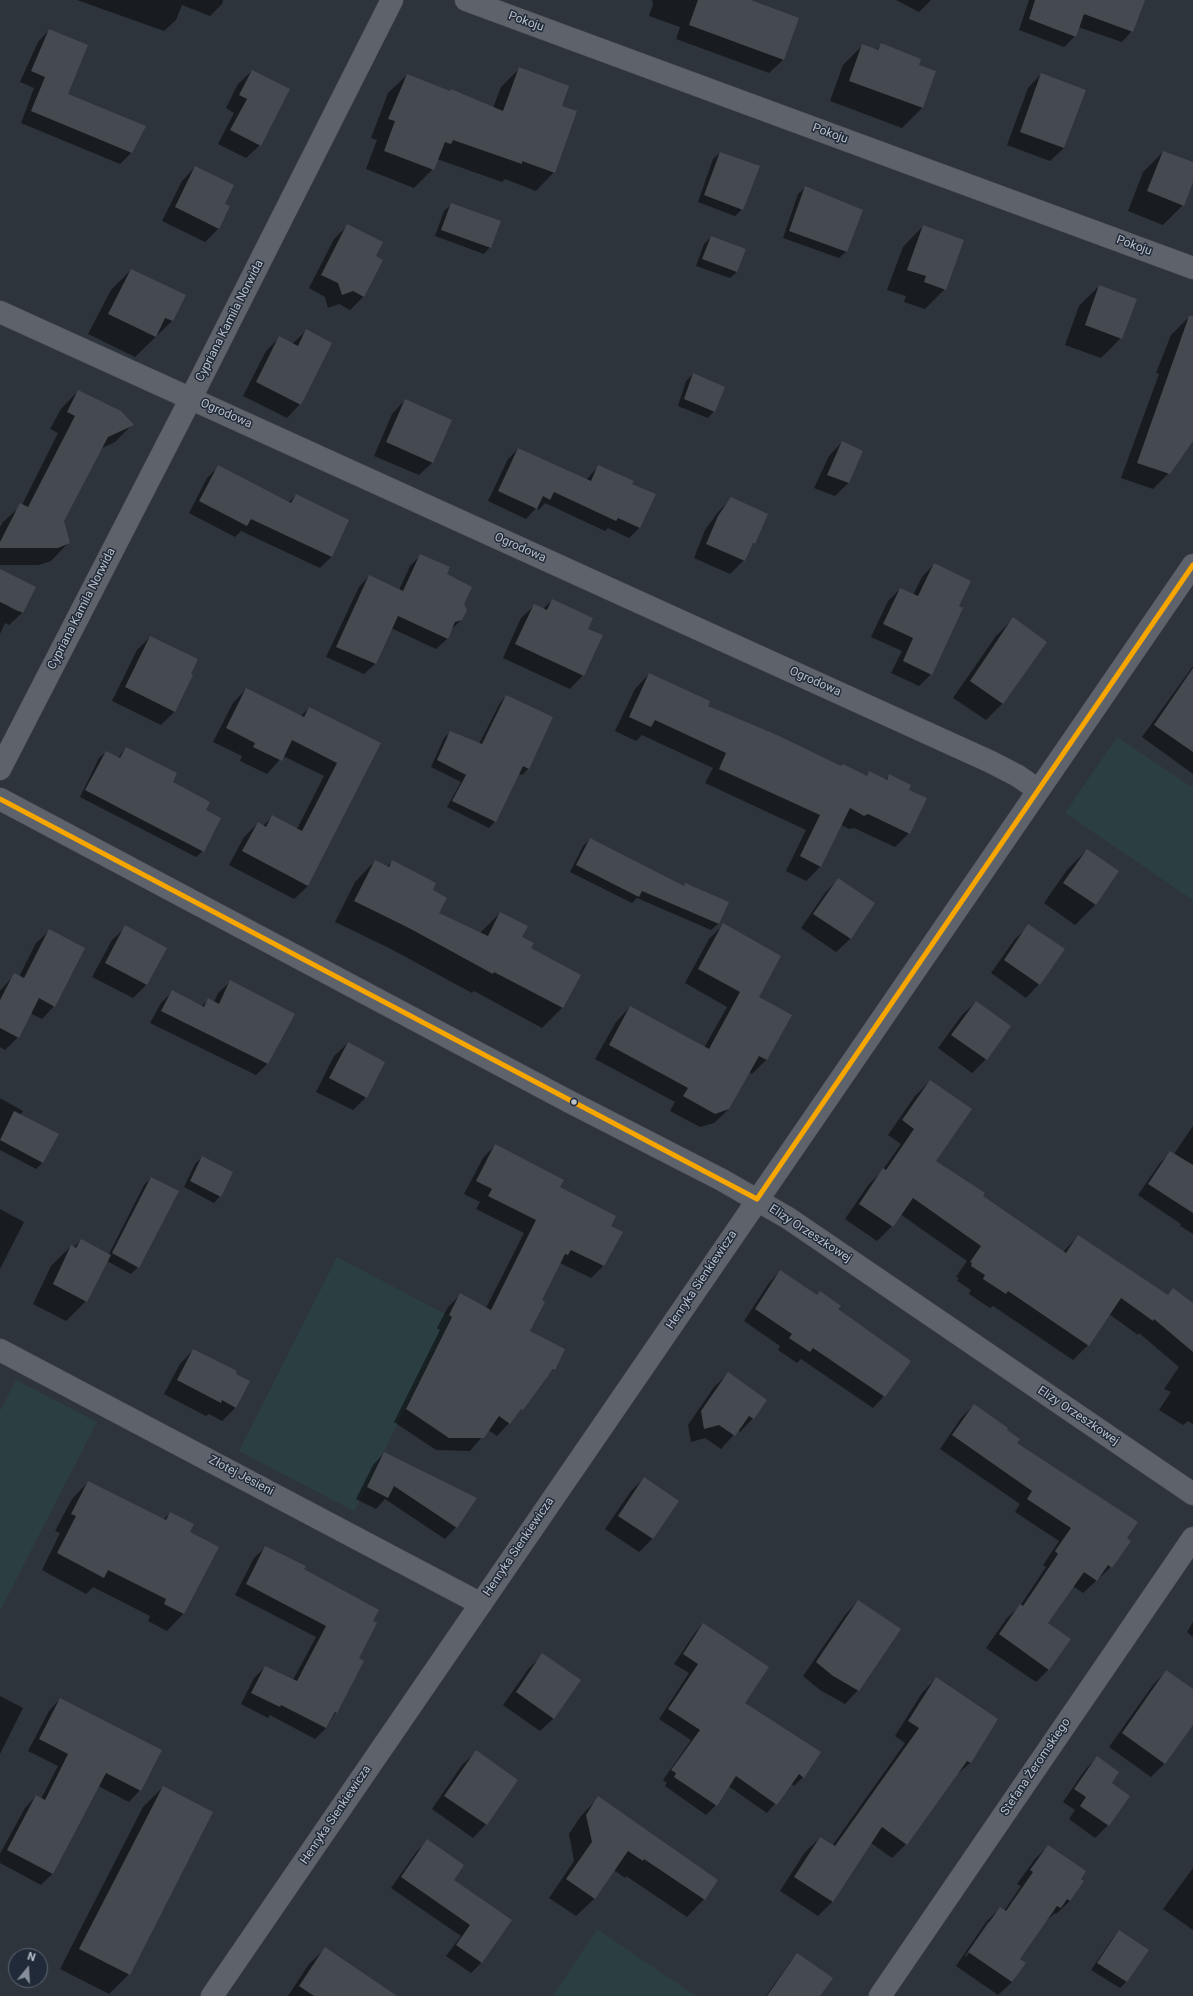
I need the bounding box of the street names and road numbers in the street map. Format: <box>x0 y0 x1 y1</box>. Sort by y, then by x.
street label: Pokoju <box>506 9 546 35</box>
street label: Pokoju <box>810 121 850 147</box>
street label: Pokoju <box>1114 233 1154 259</box>
street label: Cypriana Kamila Norwida <box>193 258 267 384</box>
street label: Ogrodowa <box>198 396 254 432</box>
street label: Ogrodowa <box>492 530 548 566</box>
street label: Cypriana Kamila Norwida <box>45 546 119 672</box>
street label: Ogrodowa <box>787 664 843 700</box>
street label: Elizy Orzeszkowej <box>766 1202 854 1266</box>
street label: Henryka Sienkiewicza <box>664 1228 740 1332</box>
street label: Elizy Orzeszkowej <box>1035 1383 1121 1449</box>
street label: Złotej Jesieni <box>206 1453 276 1499</box>
street label: Henryka Sienkiewicza <box>481 1495 557 1599</box>
street label: Stefana Żeromskiego <box>998 1716 1074 1818</box>
street label: Henryka Sienkiewicza <box>298 1763 374 1867</box>

